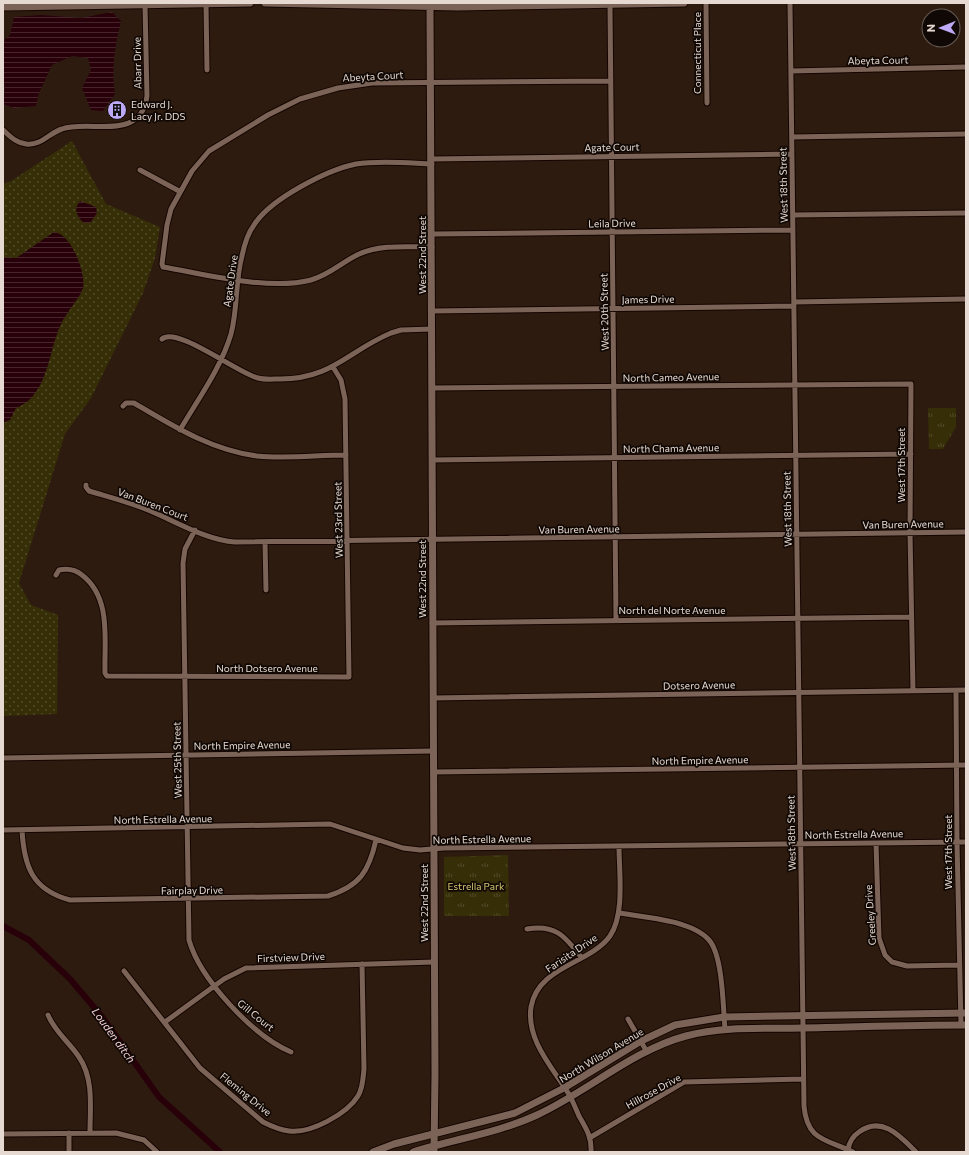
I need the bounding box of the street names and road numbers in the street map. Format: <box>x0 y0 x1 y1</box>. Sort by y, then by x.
street label: Connecticut Place <box>691 12 703 94</box>
street label: Abarr Drive <box>131 37 143 89</box>
street label: Abeyta Court <box>847 53 909 67</box>
street label: Abeyta Court <box>342 68 404 84</box>
street label: Agate Court <box>584 141 640 153</box>
street label: West 18th Street <box>776 147 790 223</box>
street label: West 22nd Street <box>416 216 428 294</box>
street label: Leila Drive <box>588 217 636 229</box>
street label: Agate Drive <box>220 254 240 308</box>
street label: West 20th Street <box>597 273 611 351</box>
street label: James Drive <box>622 293 674 305</box>
street label: North Cameo Avenue <box>623 370 719 384</box>
street label: West 17th Street <box>895 428 907 502</box>
street label: North Chama Avenue <box>623 441 719 455</box>
street label: West 18th Street <box>780 471 794 547</box>
street label: West 23rd Street <box>331 482 345 558</box>
street label: Van Buren Court <box>116 485 190 523</box>
street label: Van Buren Avenue <box>862 517 944 531</box>
street label: Van Buren Avenue <box>538 522 620 536</box>
street label: West 22nd Street <box>416 540 428 618</box>
street label: North del Norte Avenue <box>619 604 725 616</box>
street label: North Dotsero Avenue <box>216 662 318 674</box>
street label: Dotsero Avenue <box>663 678 735 692</box>
street label: West 25th Street <box>170 722 184 798</box>
street label: North Empire Avenue <box>194 738 290 752</box>
street label: North Empire Avenue <box>652 753 748 767</box>
street label: West 18th Street <box>784 795 798 871</box>
street label: North Estrella Avenue <box>114 812 212 826</box>
street label: West 17th Street <box>942 815 954 889</box>
street label: North Estrella Avenue <box>805 827 903 841</box>
street label: North Estrella Avenue <box>433 832 531 846</box>
street label: West 22nd Street <box>418 864 430 942</box>
street label: Fairplay Drive <box>161 883 223 897</box>
street label: Greeley Drive <box>862 884 878 946</box>
street label: Farisita Drive <box>543 931 599 975</box>
street label: Firstview Drive <box>257 950 325 964</box>
street label: Gill Court <box>235 997 277 1033</box>
street label: North Wilson Avenue <box>557 1025 645 1085</box>
street label: Fleming Drive <box>218 1070 274 1118</box>
street label: Hillrose Drive <box>624 1071 682 1111</box>

